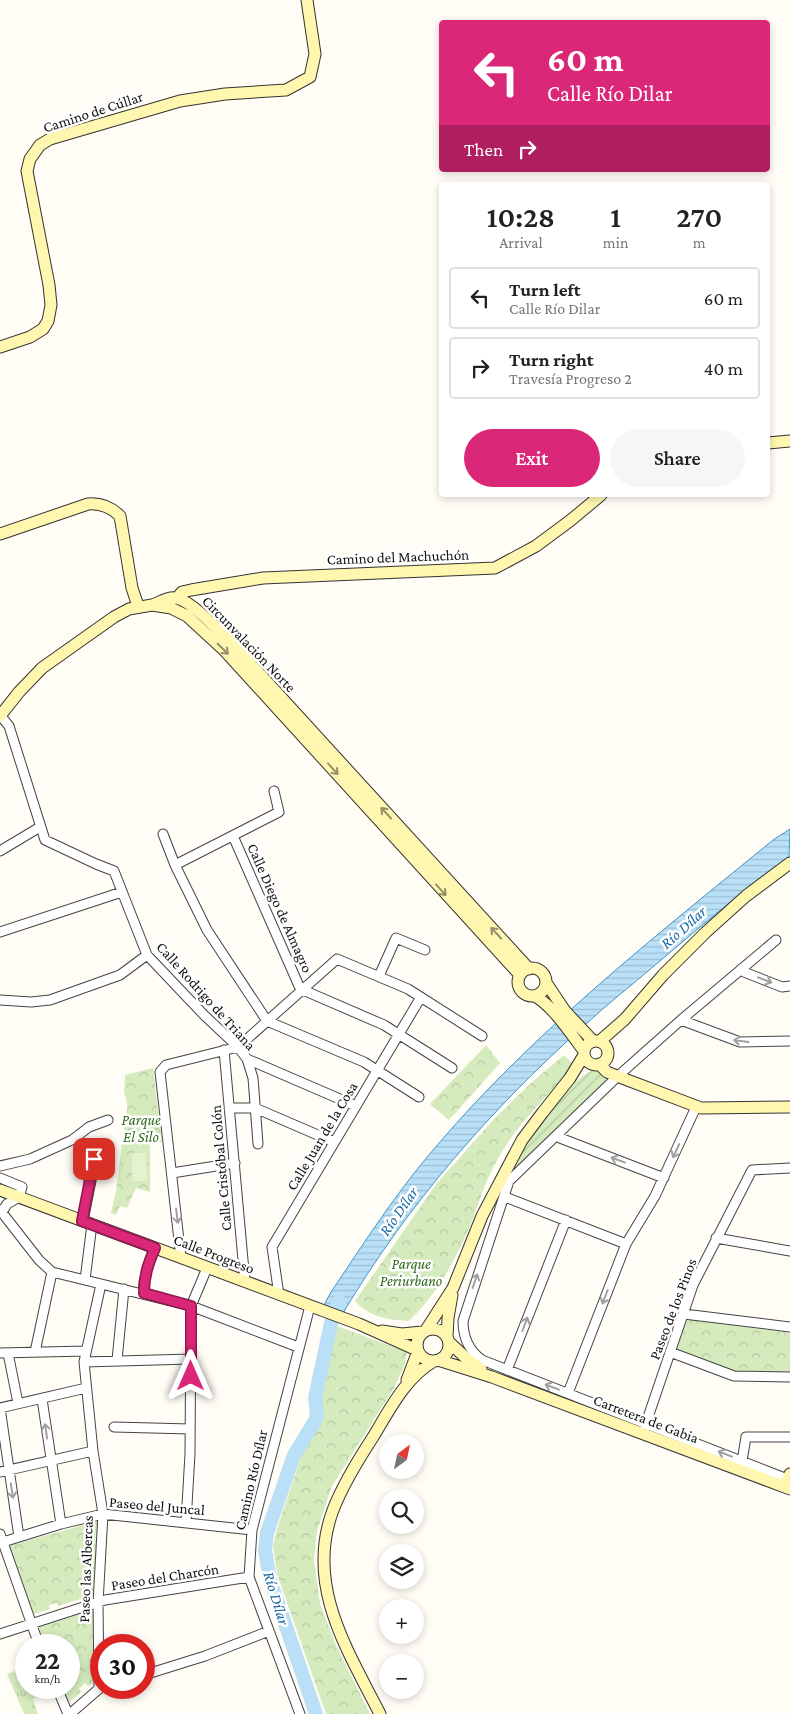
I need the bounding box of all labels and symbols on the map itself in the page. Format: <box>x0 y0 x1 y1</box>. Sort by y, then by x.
street label: Camino de Cúllar <box>41 88 146 136</box>
street label: Camino del Machuchón <box>327 547 469 567</box>
street label: Circunvalación Norte <box>199 593 299 696</box>
one-way arrow <box>216 643 229 655</box>
one-way arrow <box>327 762 338 775</box>
one-way arrow <box>380 806 392 819</box>
street label: Calle Diego de Almagro <box>243 841 316 975</box>
one-way arrow <box>436 883 447 896</box>
water label: Río Dílar <box>657 902 710 952</box>
one-way arrow <box>490 926 502 939</box>
street label: Calle Rodrigo de Triana <box>153 939 259 1054</box>
one-way arrow <box>757 976 772 985</box>
one-way arrow <box>734 1036 750 1046</box>
street label: Calle Juan de la Cosa <box>283 1079 362 1193</box>
street label: Calle Cristóbal Colón <box>208 1104 234 1232</box>
park label: Parque El Silo <box>121 1112 161 1145</box>
pin <box>73 1138 115 1180</box>
one-way arrow <box>670 1143 680 1158</box>
one-way arrow <box>611 1155 626 1164</box>
water label: Río Dílar <box>376 1184 421 1239</box>
one-way arrow <box>172 1207 182 1223</box>
street label: Calle Progreso <box>171 1231 257 1278</box>
park label: Parque Periurbano <box>380 1256 442 1289</box>
street label: Paseo de los Pinos <box>646 1256 700 1362</box>
one-way arrow <box>471 1274 480 1289</box>
one-way arrow <box>600 1289 610 1304</box>
one-way arrow <box>521 1317 530 1333</box>
position arrow <box>164 1349 216 1401</box>
one-way arrow <box>544 1382 560 1391</box>
street label: Carretera de Gabia <box>591 1392 701 1446</box>
one-way arrow <box>41 1423 51 1439</box>
street label: Camino Río Dílar <box>232 1428 270 1532</box>
north arrow <box>379 1434 424 1479</box>
one-way arrow <box>718 1449 733 1459</box>
one-way arrow <box>7 1482 17 1498</box>
street label: Paseo del Juncal <box>108 1494 206 1519</box>
street label: Paseo las Albercas <box>76 1515 96 1623</box>
street label: Paseo del Charcón <box>110 1561 220 1593</box>
water label: Río Dílar <box>260 1569 293 1627</box>
speed limit sign: 30 <box>90 1634 155 1699</box>

